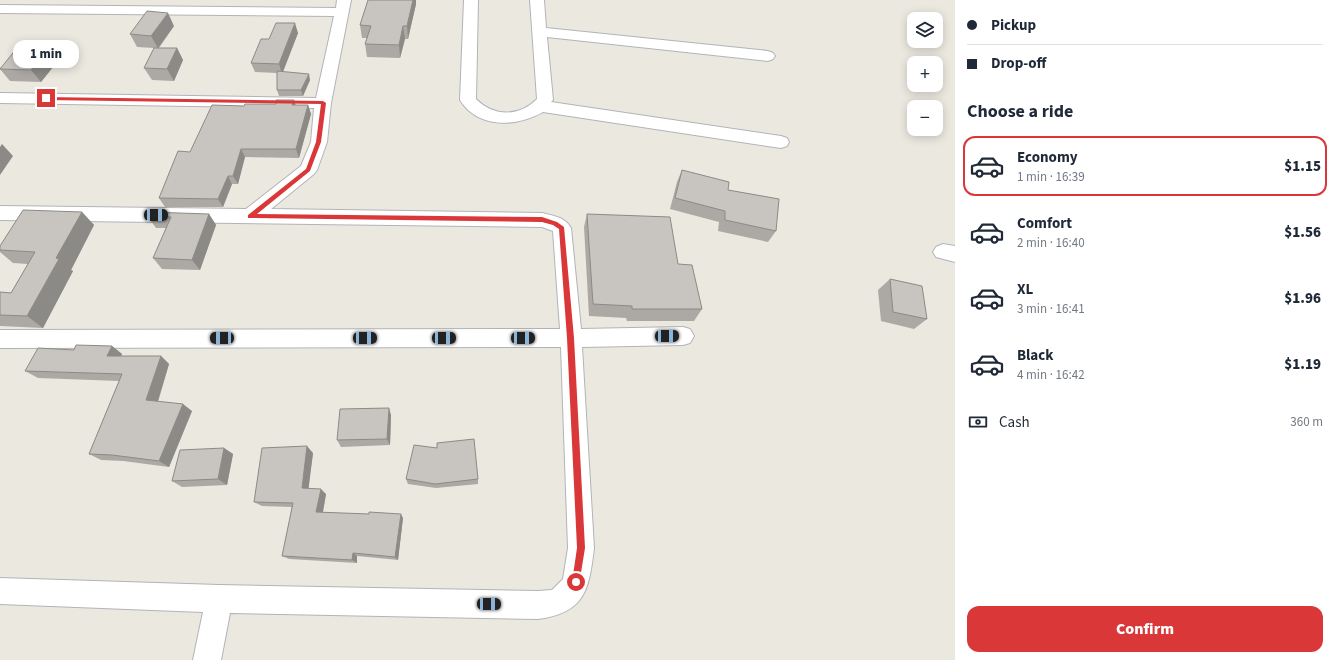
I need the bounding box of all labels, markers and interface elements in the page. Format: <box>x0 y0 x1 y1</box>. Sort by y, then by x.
map controls <box>907 12 943 136</box>
button: layers <box>907 12 943 48</box>
text: Pickup <box>991 15 1036 36</box>
callout: 1 min <box>13 40 79 68</box>
text: 1 min <box>30 45 62 63</box>
text: Drop-off <box>991 53 1046 74</box>
button: + <box>907 56 943 92</box>
route end <box>37 89 55 107</box>
text: Choose a ride <box>967 99 1073 124</box>
button: − <box>907 100 943 136</box>
text: Economy <box>1017 147 1078 168</box>
icon: car <box>969 148 1005 184</box>
text: $1.15 <box>1284 156 1321 177</box>
text: 1 min · 16:39 <box>1017 168 1085 186</box>
car <box>144 209 168 221</box>
text: Comfort <box>1017 213 1072 234</box>
icon: car <box>969 214 1005 250</box>
text: $1.56 <box>1284 222 1321 243</box>
text: 2 min · 16:40 <box>1017 234 1085 252</box>
text: XL <box>1017 279 1033 300</box>
icon: car <box>969 280 1005 316</box>
text: $1.96 <box>1284 288 1321 309</box>
text: 3 min · 16:41 <box>1017 300 1085 318</box>
car <box>655 330 679 342</box>
car <box>210 332 234 344</box>
car <box>353 332 377 344</box>
car <box>432 332 456 344</box>
car <box>511 332 535 344</box>
text: Black <box>1017 345 1054 366</box>
icon: car <box>969 346 1005 382</box>
text: $1.19 <box>1284 354 1321 375</box>
text: 4 min · 16:42 <box>1017 366 1085 384</box>
icon: cash <box>967 411 989 433</box>
text: Cash <box>999 412 1030 433</box>
text: 360 m <box>1290 413 1323 431</box>
route start <box>567 573 585 591</box>
car <box>477 598 501 610</box>
button: Confirm <box>967 606 1323 652</box>

